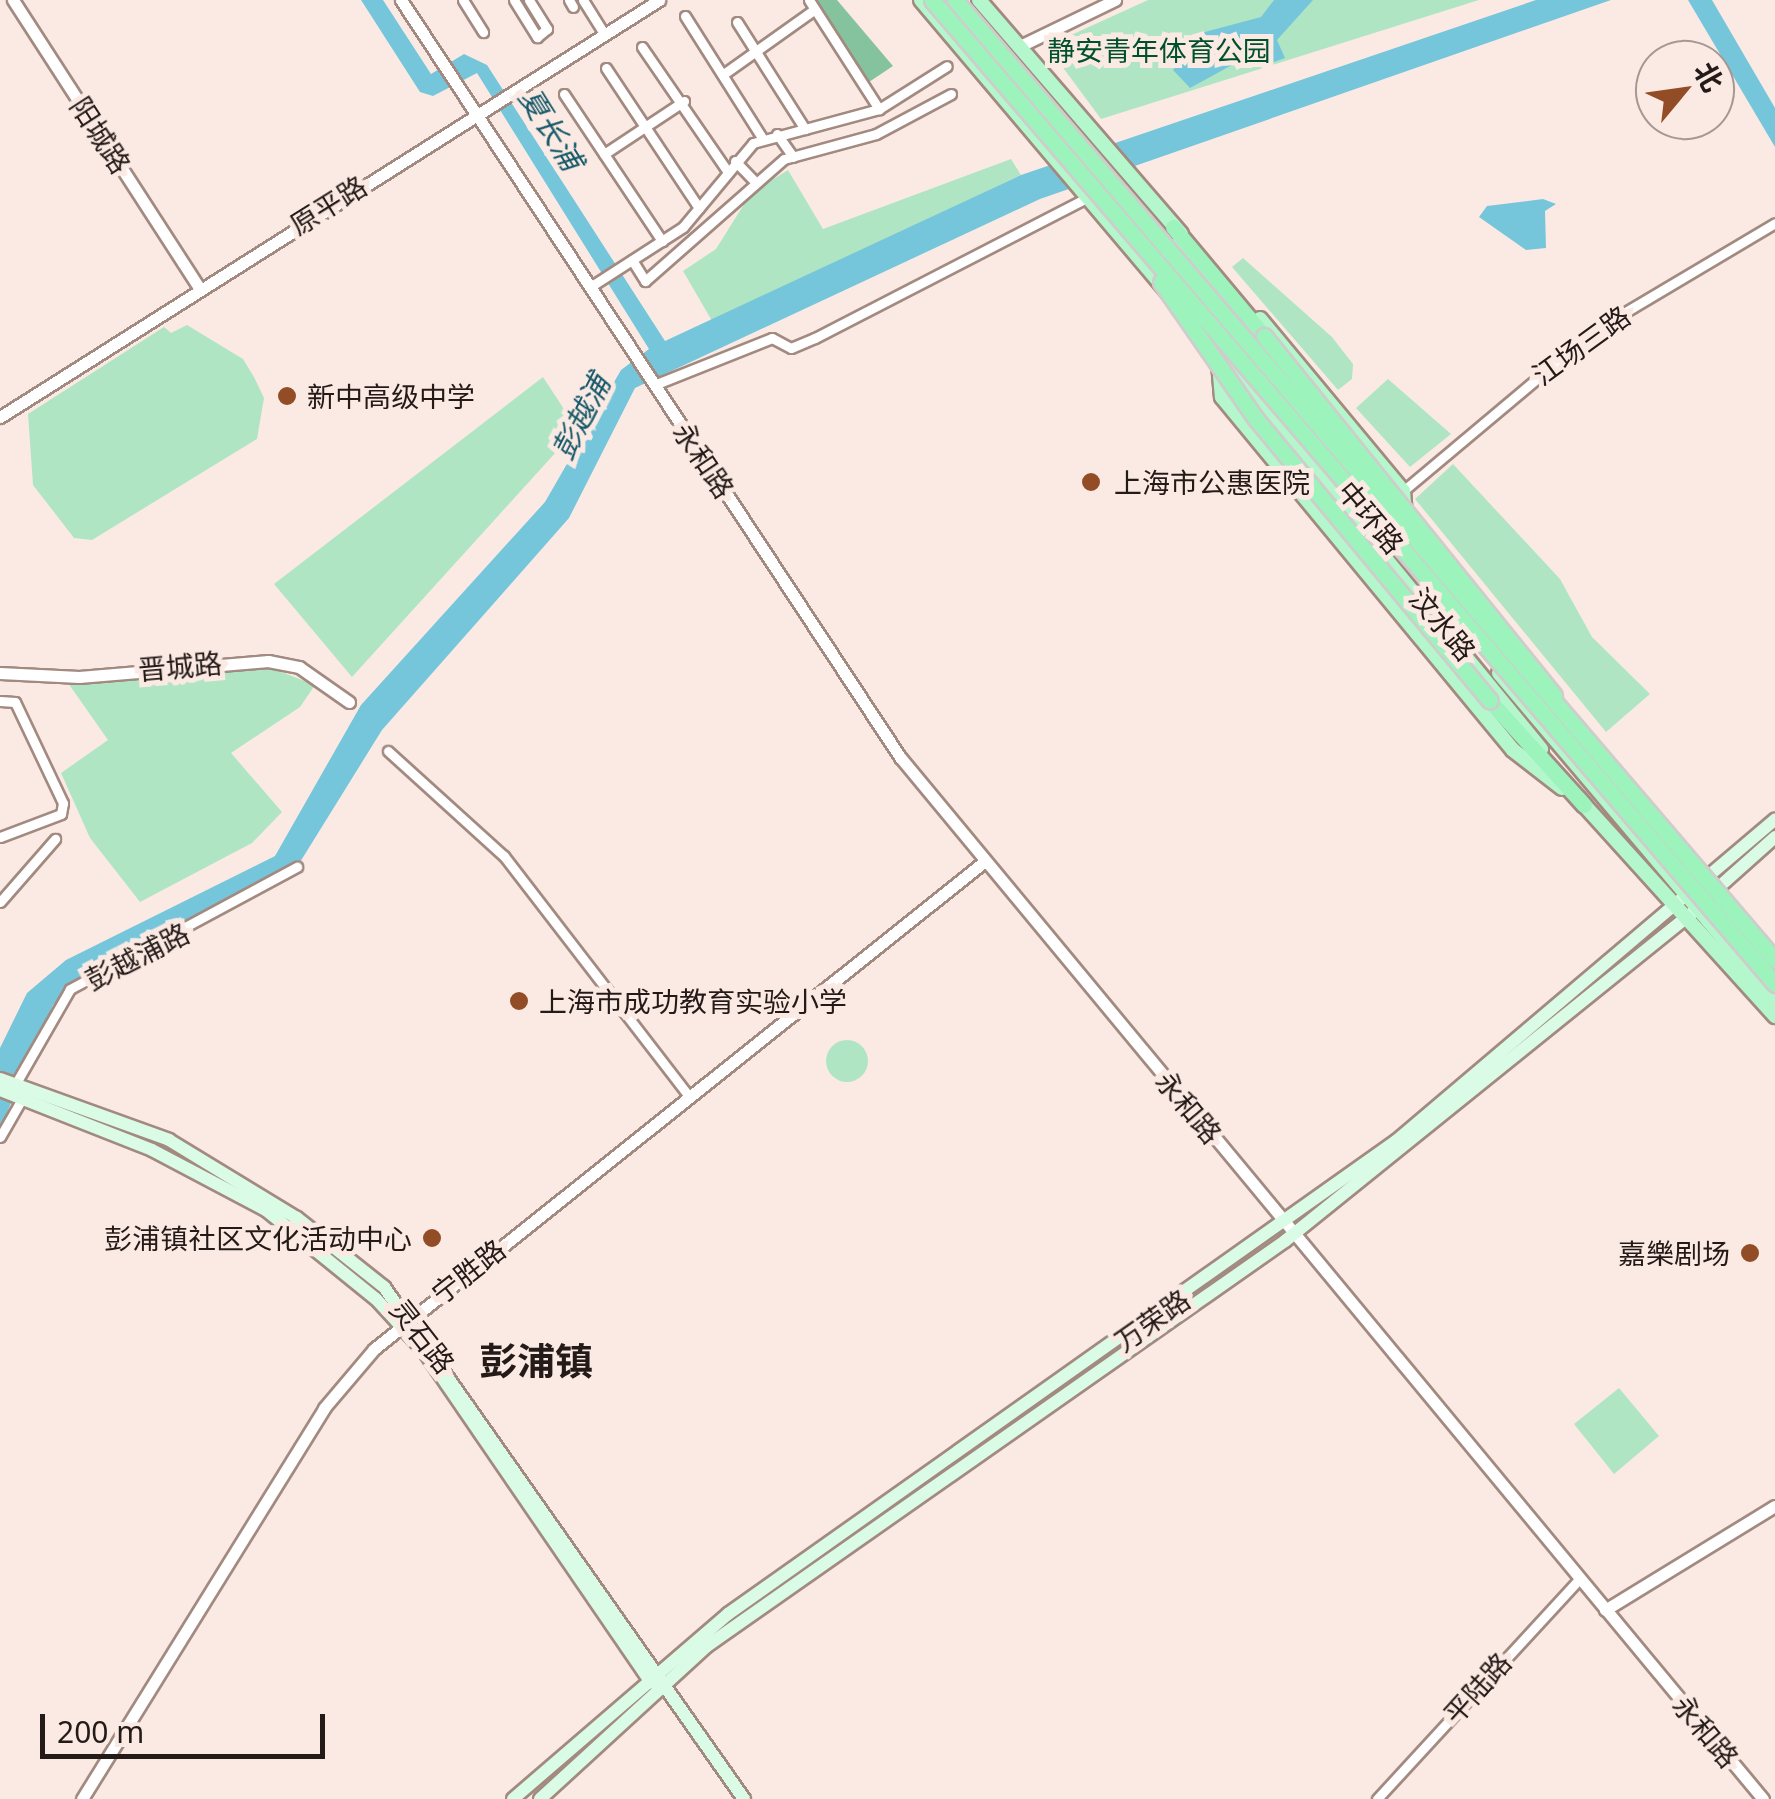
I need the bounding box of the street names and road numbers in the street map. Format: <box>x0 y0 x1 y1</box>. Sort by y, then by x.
street label: 阳城路 <box>64 91 138 179</box>
street label: 原平路 <box>283 168 373 242</box>
street label: 江场三路 <box>1526 298 1636 392</box>
street label: 永和路 <box>667 416 741 504</box>
street label: 中环路 <box>1331 474 1411 560</box>
street label: 汶水路 <box>1403 581 1483 667</box>
street label: 晋城路 <box>137 646 223 686</box>
street label: 彭越浦路 <box>79 916 195 996</box>
street label: 永和路 <box>1149 1064 1229 1150</box>
street label: 宁胜路 <box>425 1232 511 1310</box>
street label: 万荣路 <box>1108 1282 1196 1358</box>
street label: 灵石路 <box>384 1293 462 1379</box>
street label: 平陆路 <box>1436 1646 1518 1730</box>
street label: 永和路 <box>1666 1688 1746 1774</box>

